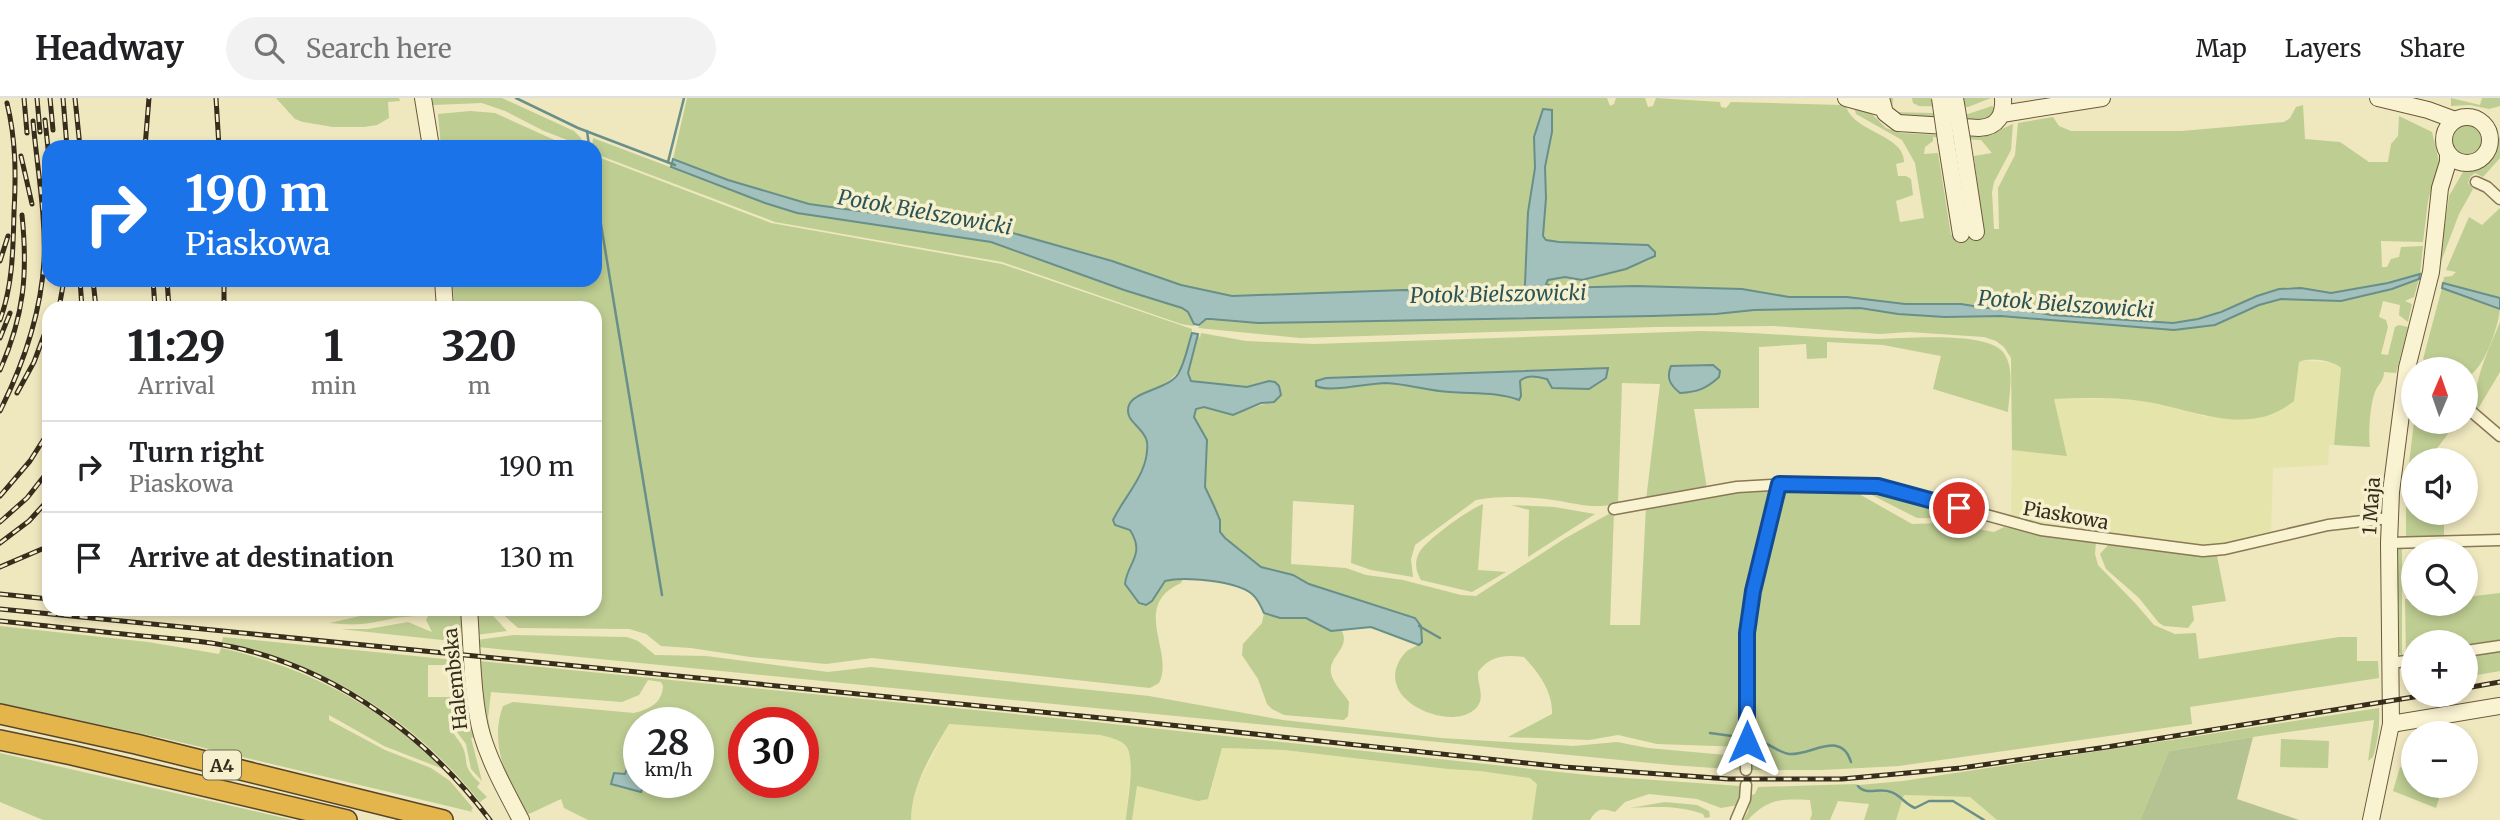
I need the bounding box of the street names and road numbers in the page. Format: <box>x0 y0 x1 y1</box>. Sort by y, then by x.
street label: 1 Maja <box>2357 476 2385 536</box>
street label: Piaskowa <box>2021 496 2111 534</box>
street label: Halembska <box>438 627 472 731</box>
road number: A4 <box>203 750 241 780</box>

